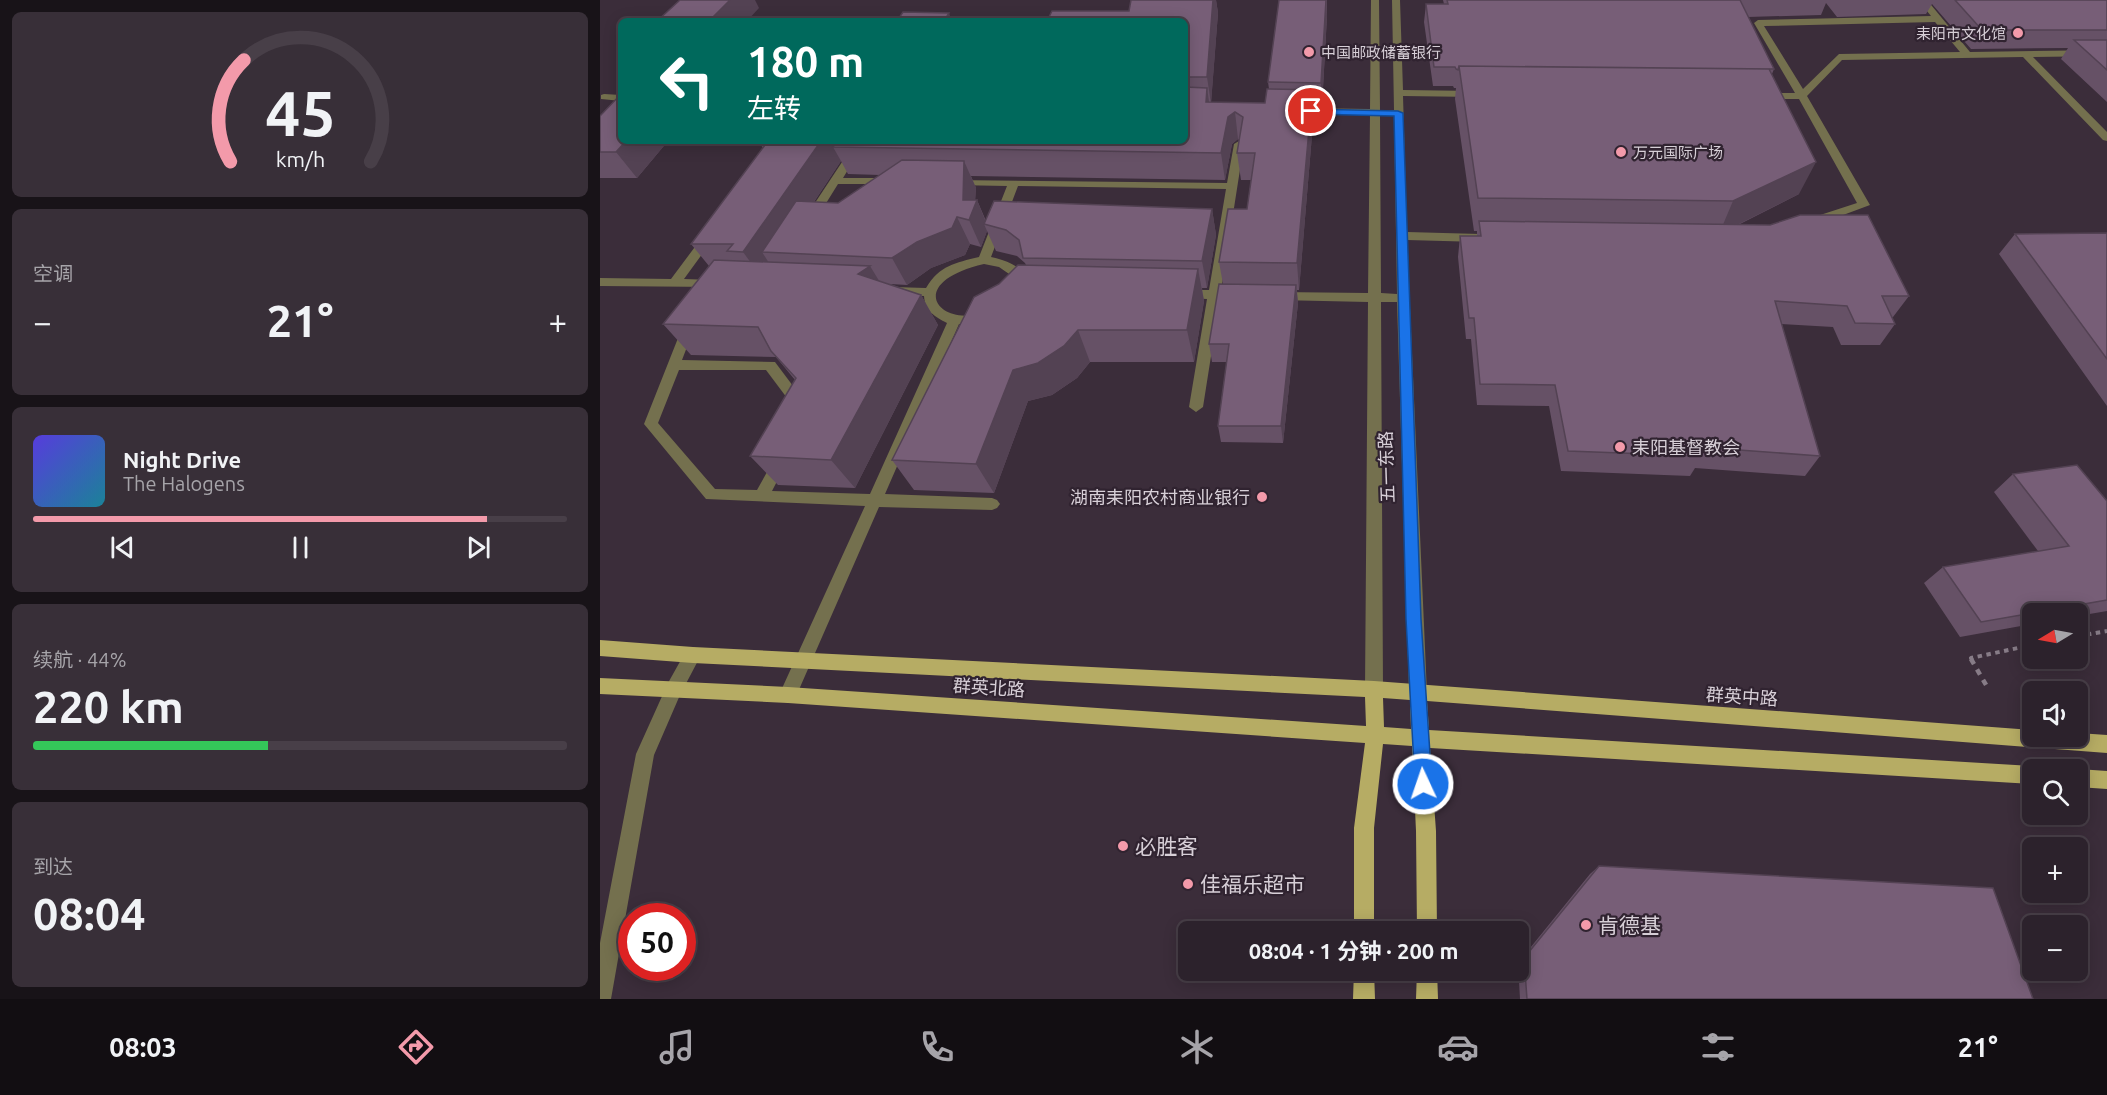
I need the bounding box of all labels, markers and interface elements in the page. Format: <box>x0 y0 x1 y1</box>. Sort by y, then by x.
place label: 耒阳市文化馆 <box>1916 25 2006 42</box>
marker: 耒阳市文化馆 <box>2011 26 2025 40</box>
text: 180 m <box>747 38 864 85</box>
icon: left <box>648 42 726 120</box>
place label: 中国邮政储蓄银行 <box>1321 44 1441 61</box>
marker: 中国邮政储蓄银行 <box>1302 45 1316 59</box>
text: 45 <box>265 78 335 148</box>
pin <box>1285 85 1336 136</box>
text: 左转 <box>747 93 801 123</box>
icon: arrive <box>1294 94 1327 127</box>
place label: 万元国际广场 <box>1633 144 1723 161</box>
marker: 万元国际广场 <box>1614 145 1628 159</box>
text: km/h <box>275 147 325 171</box>
text: 空调 <box>33 262 73 285</box>
text: 21° <box>267 295 333 346</box>
text: − <box>33 303 52 340</box>
text: + <box>548 303 567 340</box>
street label: 五一东路 <box>1375 431 1397 503</box>
place label: 耒阳基督教会 <box>1632 437 1740 457</box>
marker: 耒阳基督教会 <box>1613 440 1627 454</box>
text: Night Drive <box>123 447 241 472</box>
text: The Halogens <box>123 472 245 495</box>
place label: 湖南耒阳农村商业银行 <box>1070 487 1250 507</box>
marker: 湖南耒阳农村商业银行 <box>1255 490 1269 504</box>
icon: previous <box>106 531 139 564</box>
icon: pause <box>284 531 317 564</box>
icon: next <box>462 531 495 564</box>
north arrow <box>2022 603 2088 669</box>
map controls <box>2022 603 2088 981</box>
text: 续航 · 44% <box>33 648 126 671</box>
street label: 群英北路 <box>952 675 1026 699</box>
text: 220 km <box>33 681 184 732</box>
button: sound <box>2022 681 2088 747</box>
street label: 群英中路 <box>1705 684 1779 708</box>
position arrow <box>1391 752 1455 816</box>
button: search <box>2022 759 2088 825</box>
place label: 必胜客 <box>1135 834 1198 858</box>
button: + <box>2022 837 2088 903</box>
marker: 必胜客 <box>1116 839 1130 853</box>
text: 到达 <box>33 855 73 878</box>
place label: 佳福乐超市 <box>1200 872 1305 896</box>
marker: 佳福乐超市 <box>1181 877 1195 891</box>
text: 08:04 <box>33 888 146 939</box>
speed limit sign: 50 <box>618 903 696 981</box>
place label: 肯德基 <box>1598 913 1661 937</box>
button: − <box>2022 915 2088 981</box>
marker: 肯德基 <box>1579 918 1593 932</box>
text: 08:04 · 1 分钟 · 200 m <box>1249 938 1458 963</box>
icon: directions <box>395 1026 437 1068</box>
icon: music <box>656 1026 698 1068</box>
icon: phone <box>916 1026 958 1068</box>
icon: climate <box>1176 1026 1218 1068</box>
icon: car <box>1437 1026 1479 1068</box>
icon: filters <box>1697 1026 1739 1068</box>
text: 08:03 <box>109 1032 177 1062</box>
text: 21° <box>1958 1032 1998 1062</box>

